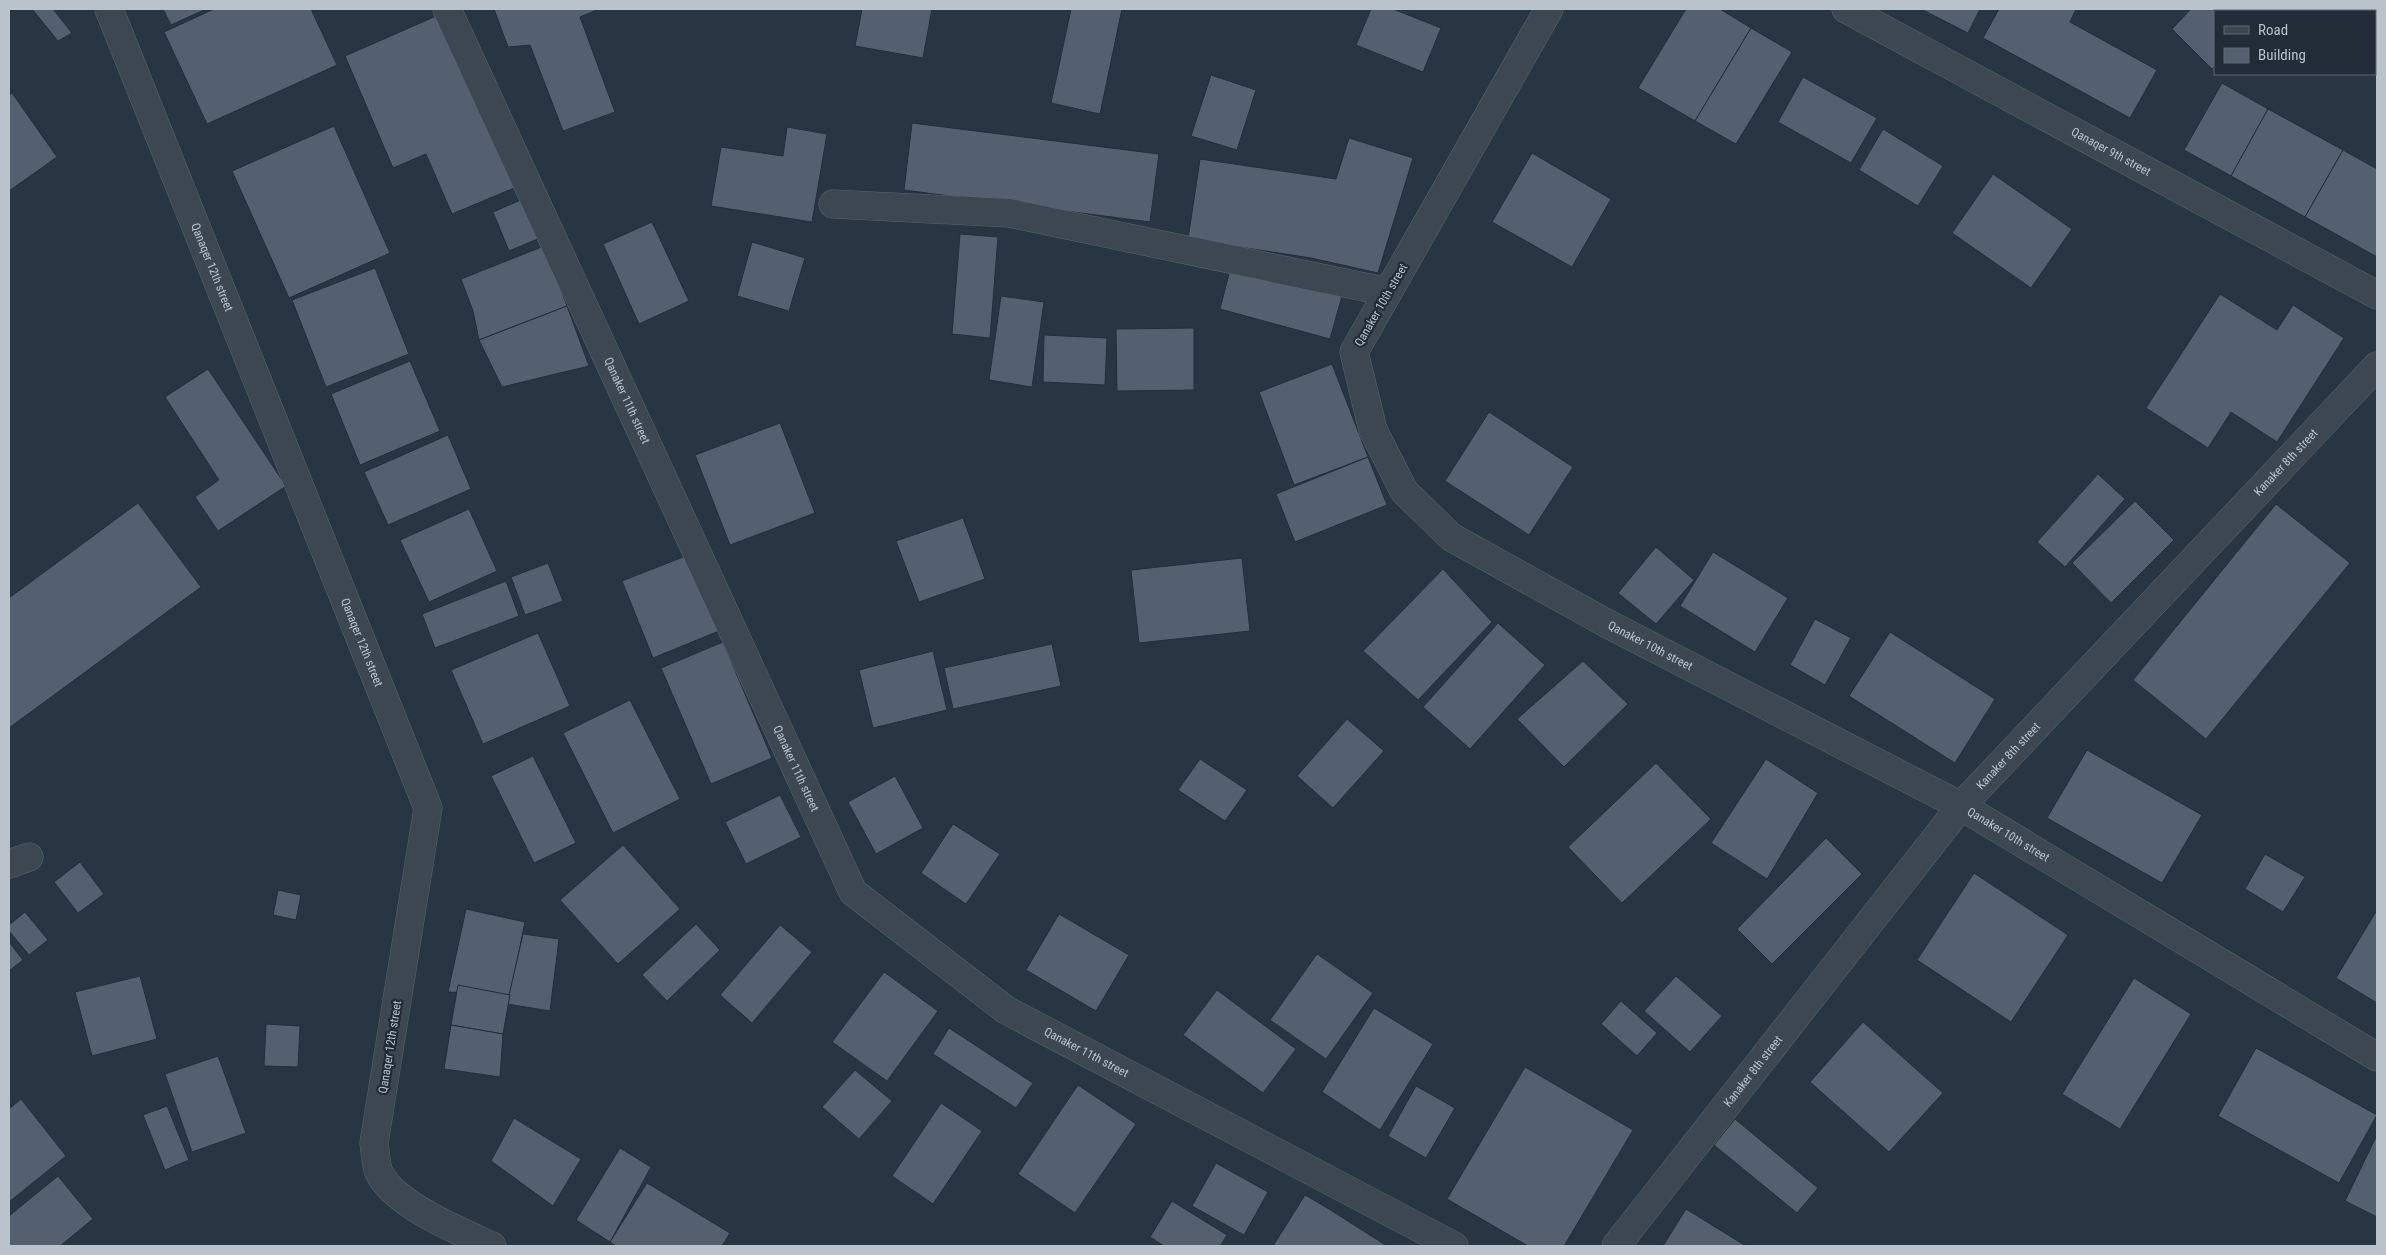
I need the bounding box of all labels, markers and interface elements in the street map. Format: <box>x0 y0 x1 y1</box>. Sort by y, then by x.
legend <box>2214 10 2376 75</box>
text: Road <box>2258 21 2288 39</box>
text: Building <box>2258 46 2306 64</box>
street label: Qanaqer 9th street <box>2069 125 2153 179</box>
street label: Qanaqer 12th street <box>188 221 236 314</box>
street label: Qanaker 10th street <box>1352 261 1411 349</box>
street label: Qanaker 11th street <box>601 355 653 446</box>
street label: Kanaker 8th street <box>2251 426 2321 499</box>
street label: Qanaqer 12th street <box>338 596 386 689</box>
street label: Qanaker 10th street <box>1606 618 1695 674</box>
street label: Kanaker 8th street <box>1973 719 2043 792</box>
street label: Qanaker 11th street <box>770 723 822 814</box>
street label: Qanaker 10th street <box>1965 804 2052 865</box>
street label: Qanaqer 12th street <box>376 999 404 1094</box>
street label: Qanaker 11th street <box>1042 1024 1131 1081</box>
street label: Kanaker 8th street <box>1721 1033 1785 1110</box>

